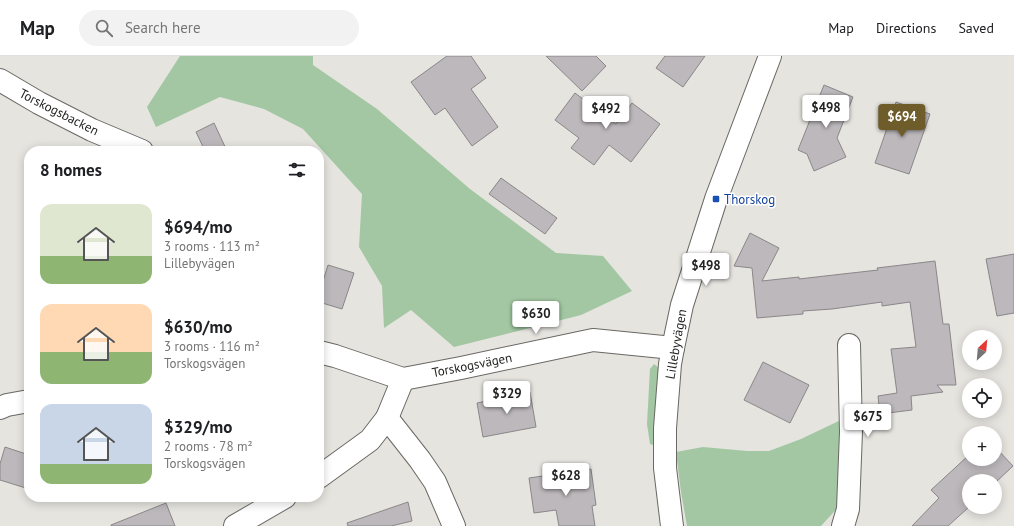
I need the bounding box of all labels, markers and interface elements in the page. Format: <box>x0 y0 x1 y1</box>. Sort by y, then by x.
search box <box>79 10 359 46</box>
text: Map <box>20 16 55 40</box>
icon: search <box>93 17 115 39</box>
text: Search here <box>125 18 201 37</box>
text: Map <box>828 19 854 37</box>
text: Directions <box>876 19 936 37</box>
text: Saved <box>958 19 994 37</box>
street label: Torskogsbacken <box>16 85 102 139</box>
pin: $498 <box>802 95 850 129</box>
pin: $492 <box>582 96 630 130</box>
text: $498 <box>811 99 841 116</box>
text: $492 <box>591 100 621 117</box>
pin: $694 <box>878 104 926 138</box>
text: $694 <box>887 108 917 125</box>
text: 8 homes <box>40 159 102 181</box>
icon: filters <box>286 159 308 181</box>
place label: Thorskog <box>724 191 775 208</box>
marker: Thorskog <box>711 194 721 204</box>
text: $694/mo <box>164 216 232 238</box>
icon: home <box>72 220 120 268</box>
text: 3 rooms · 113 m² <box>164 238 260 255</box>
pin: $498 <box>682 253 730 287</box>
text: Lillebyvägen <box>164 255 235 272</box>
text: $498 <box>691 257 721 274</box>
pin: $630 <box>512 301 560 335</box>
text: $630 <box>521 305 551 322</box>
street label: Lillebyvägen <box>661 308 691 380</box>
text: $630/mo <box>164 316 232 338</box>
icon: home <box>72 320 120 368</box>
north arrow <box>962 330 1002 370</box>
map controls <box>962 330 1002 514</box>
text: 3 rooms · 116 m² <box>164 338 260 355</box>
street label: Torskogsvägen <box>430 349 514 381</box>
text: Torskogsvägen <box>164 355 245 372</box>
button: locate <box>962 378 1002 418</box>
pin: $329 <box>483 381 531 415</box>
text: $329 <box>492 385 522 402</box>
pin: $675 <box>844 404 892 438</box>
text: $675 <box>853 408 883 425</box>
text: $329/mo <box>164 416 232 438</box>
icon: home <box>72 420 120 468</box>
button: + <box>962 426 1002 466</box>
text: 2 rooms · 78 m² <box>164 438 253 455</box>
text: Torskogsvägen <box>164 455 245 472</box>
pin: $628 <box>542 463 590 497</box>
text: $628 <box>551 467 581 484</box>
button: − <box>962 474 1002 514</box>

